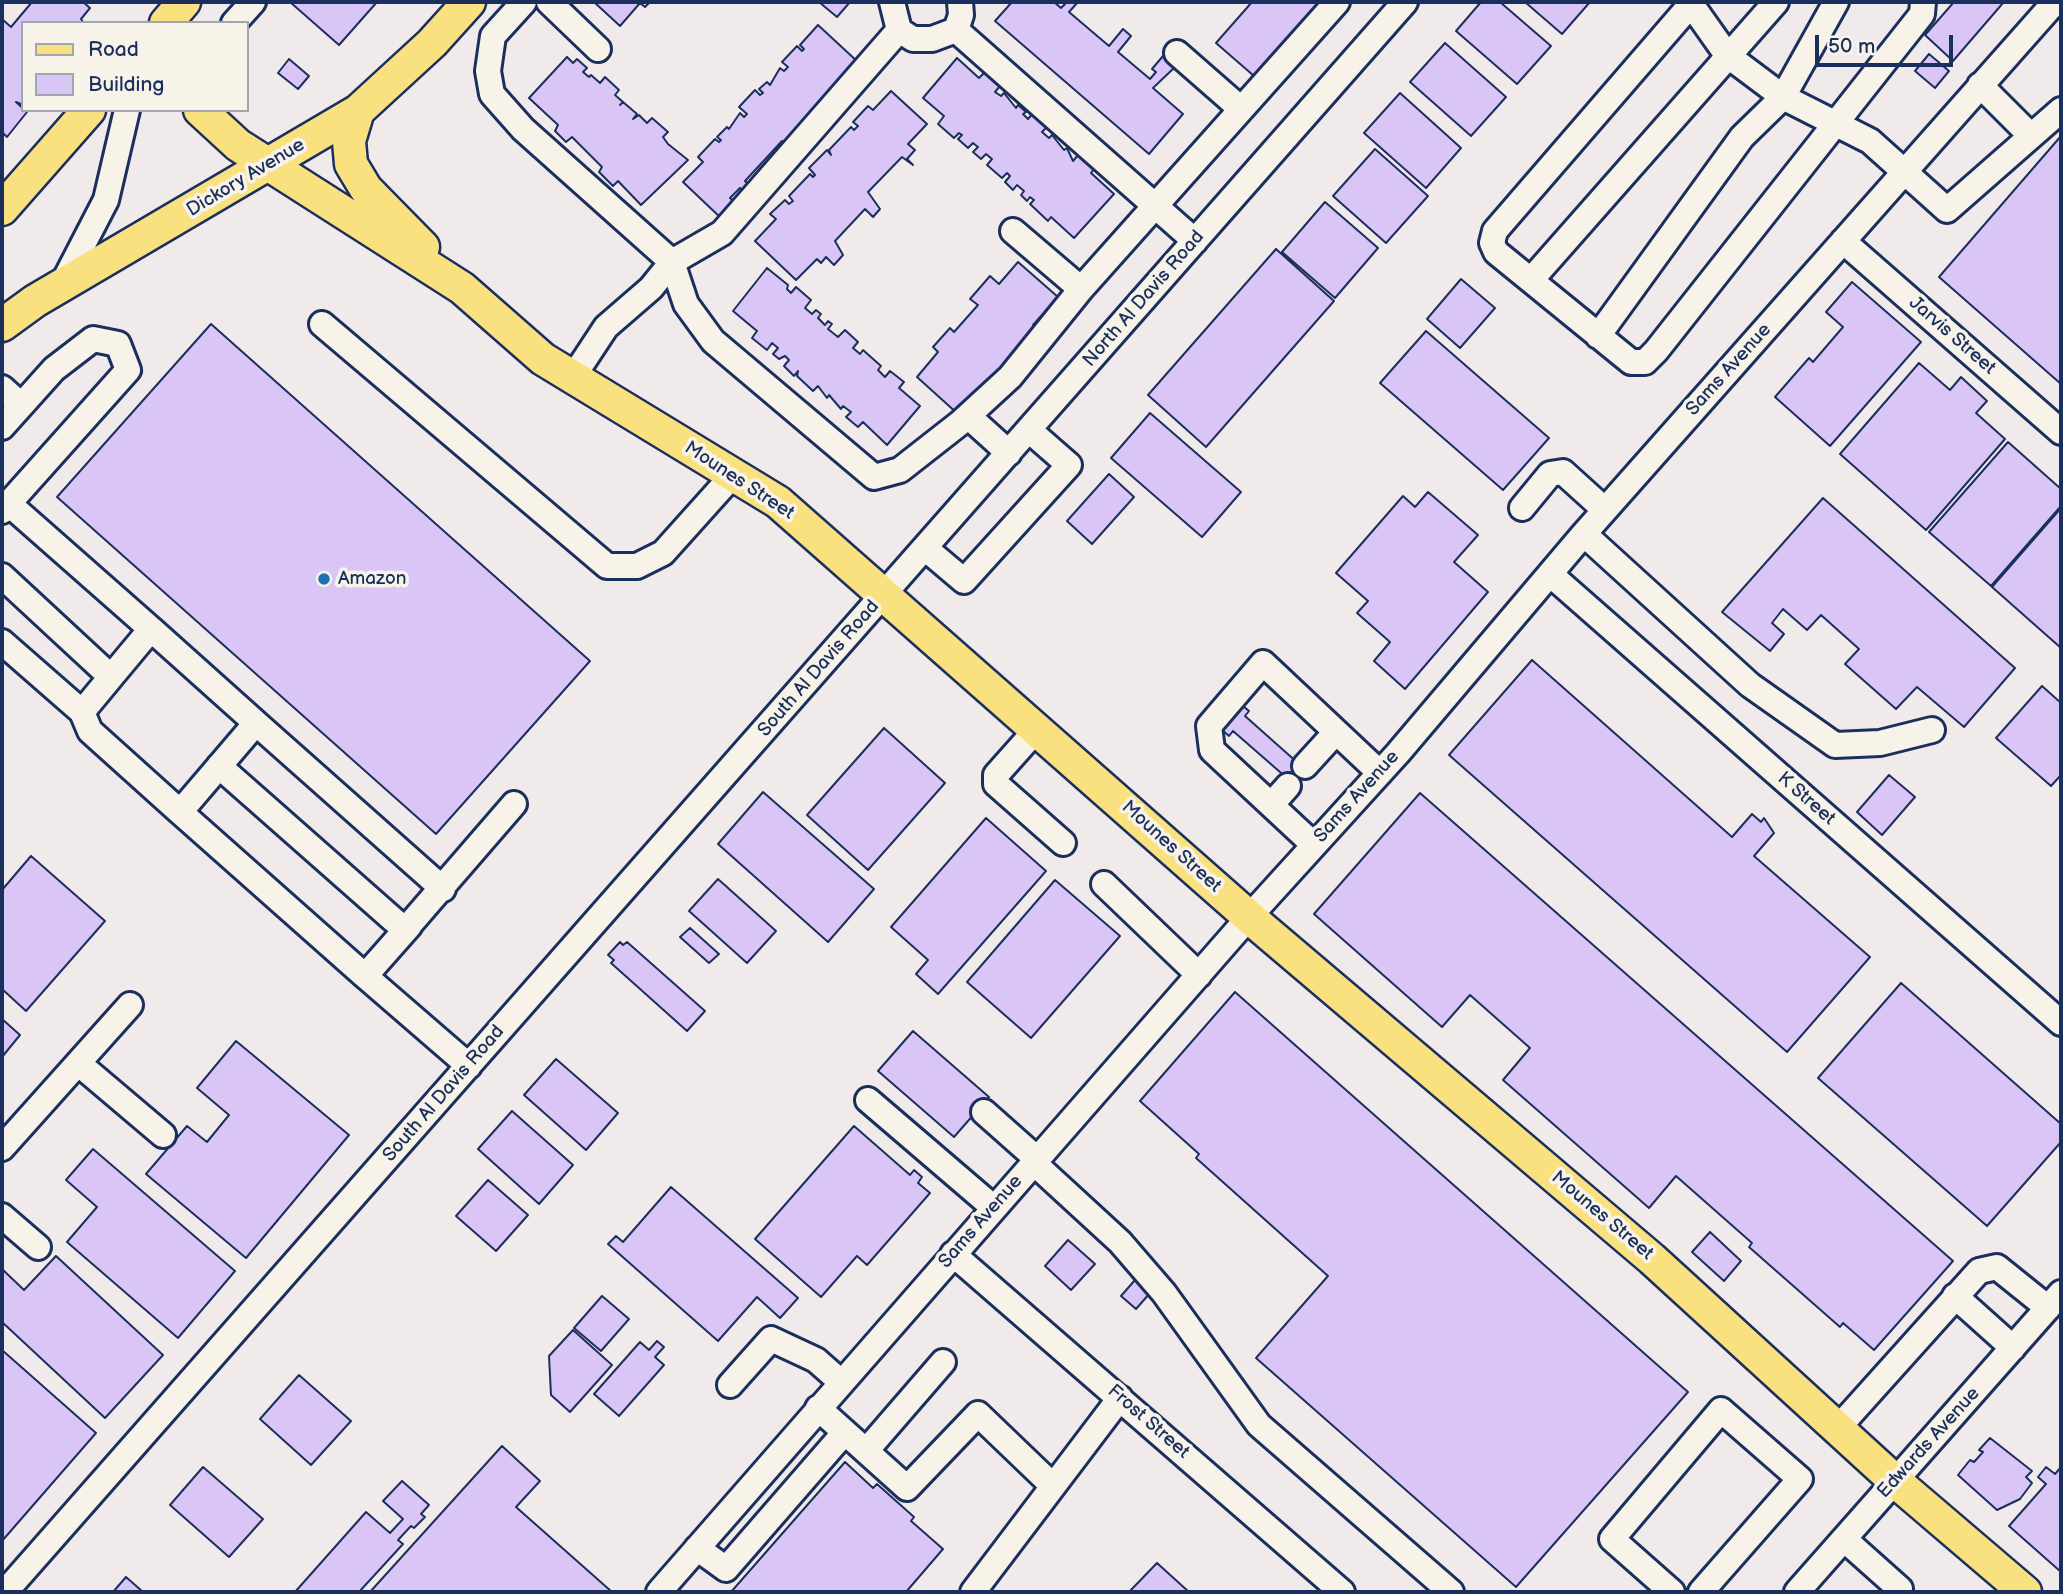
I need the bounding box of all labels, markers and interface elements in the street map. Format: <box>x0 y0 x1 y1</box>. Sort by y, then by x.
legend <box>21 21 248 112</box>
scale bar <box>1818 21 1956 65</box>
text: 50 m <box>1828 34 1875 59</box>
text: Road <box>88 37 139 62</box>
text: Building <box>88 72 164 97</box>
street label: Dickory Avenue <box>183 134 309 222</box>
street label: North Al Davis Road <box>1079 226 1209 372</box>
street label: Jarvis Street <box>1904 292 2000 380</box>
street label: Sams Avenue <box>1682 319 1776 421</box>
street label: Mounes Street <box>680 437 798 525</box>
place label: Amazon <box>338 568 406 590</box>
marker: Amazon <box>316 571 332 587</box>
street label: South Al Davis Road <box>753 596 885 742</box>
street label: Sams Avenue <box>1310 746 1404 848</box>
street label: K Street <box>1772 768 1840 830</box>
street label: Mounes Street <box>1116 796 1226 898</box>
street label: South Al Davis Road <box>378 1021 510 1167</box>
street label: Mounes Street <box>1546 1167 1658 1265</box>
street label: Sams Avenue <box>934 1171 1028 1273</box>
street label: Frost Street <box>1102 1380 1194 1464</box>
street label: Edwards Avenue <box>1873 1383 1985 1503</box>

